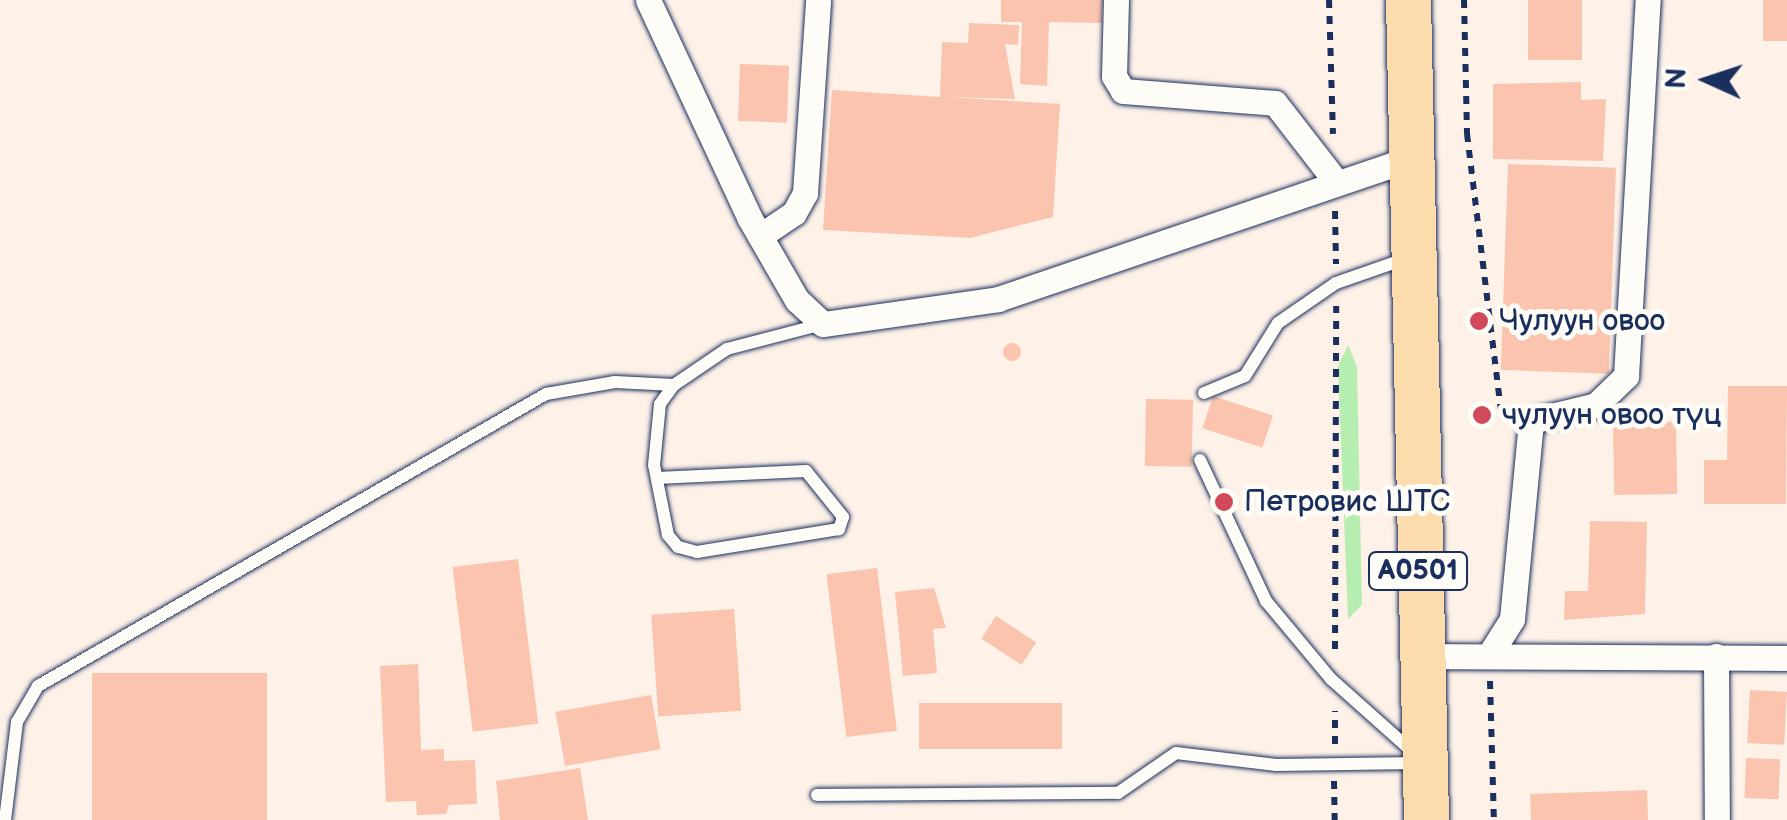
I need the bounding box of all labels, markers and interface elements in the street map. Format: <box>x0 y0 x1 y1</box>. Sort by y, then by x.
north arrow <box>1657 30 1757 130</box>
text: N <box>1660 67 1694 90</box>
place label: Чулуун овоо <box>1499 303 1665 339</box>
marker: Чулуун овоо <box>1468 310 1490 332</box>
place label: чулуун овоо түц <box>1502 397 1721 433</box>
marker: чулуун овоо түц <box>1471 404 1493 426</box>
place label: Петровис ШТС <box>1244 484 1450 520</box>
marker: Петровис ШТС <box>1213 491 1235 513</box>
road number: A0501 <box>1368 548 1468 594</box>

